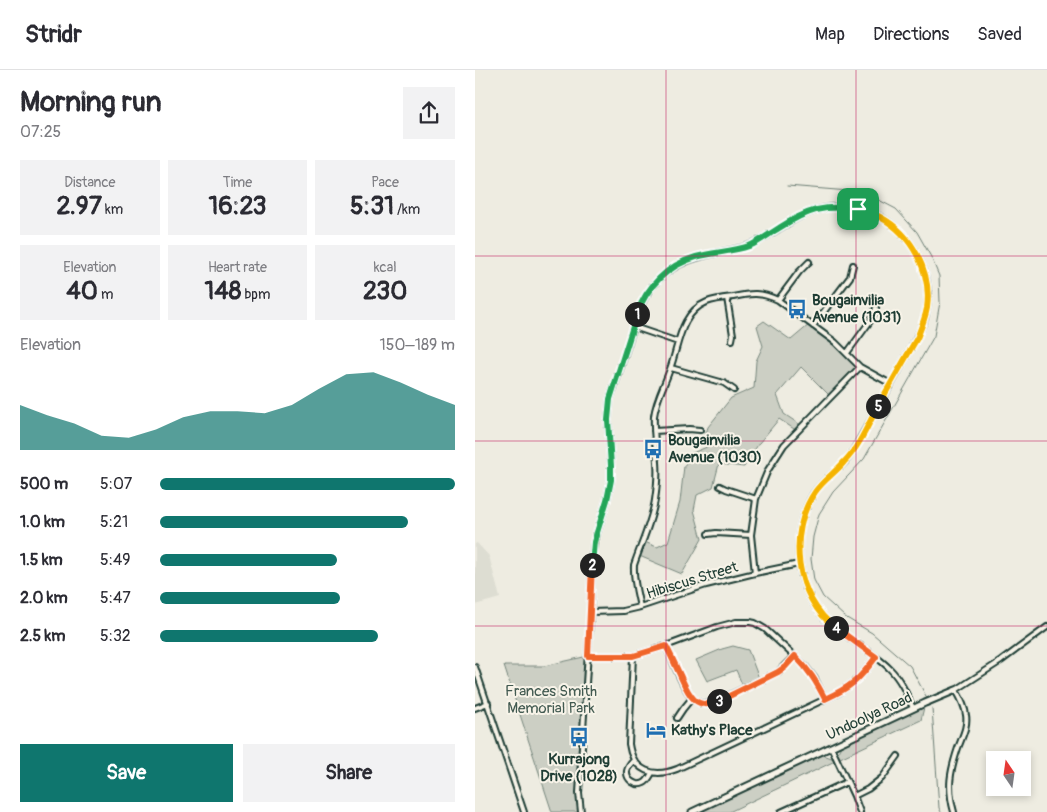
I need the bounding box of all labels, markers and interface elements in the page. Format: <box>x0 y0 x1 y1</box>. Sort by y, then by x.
text: Stridr <box>25 20 82 49</box>
text: Map <box>815 23 845 46</box>
text: Directions <box>873 23 949 46</box>
text: Saved <box>977 23 1022 46</box>
text: Morning run <box>20 85 162 120</box>
button: share <box>403 87 455 139</box>
text: 07:25 <box>20 122 61 142</box>
text: Distance <box>64 174 115 191</box>
text: Time <box>223 174 252 191</box>
text: Pace <box>371 174 399 191</box>
pin <box>837 188 879 230</box>
text: 2.97 <box>56 191 102 222</box>
text: 16:23 <box>208 191 267 222</box>
text: 5:31 <box>350 191 394 222</box>
icon: arrive <box>844 195 872 223</box>
text: km <box>102 201 123 218</box>
text: /km <box>394 201 420 218</box>
text: Elevation <box>63 259 117 276</box>
text: Heart rate <box>208 259 267 276</box>
text: kcal <box>374 259 397 276</box>
text: 40 <box>66 276 98 307</box>
text: 148 <box>205 276 241 307</box>
text: 230 <box>363 276 407 307</box>
text: m <box>98 286 113 303</box>
text: bpm <box>241 286 270 303</box>
place label: Bougainvilia Avenue (1031) <box>812 291 902 327</box>
bus stop icon: Bougainvilia Avenue (1031) <box>786 298 808 320</box>
pin: 1 <box>625 302 649 326</box>
text: 1 <box>635 306 640 323</box>
text: Elevation <box>20 335 81 355</box>
text: 150–189 m <box>379 335 455 355</box>
pin: 5 <box>865 394 891 418</box>
text: 5 <box>875 398 882 415</box>
place label: Bougainvilia Avenue (1030) <box>668 431 762 467</box>
bus stop icon: Bougainvilia Avenue (1030) <box>642 438 664 460</box>
text: 500 m <box>20 474 68 494</box>
text: 5:07 <box>100 474 132 494</box>
text: 1.0 km <box>20 512 65 532</box>
text: 5:21 <box>100 512 128 532</box>
text: 1.5 km <box>20 550 63 570</box>
text: 5:49 <box>100 550 130 570</box>
pin: 2 <box>579 552 605 578</box>
text: 2 <box>589 557 596 574</box>
street label: Hibiscus Street <box>644 557 741 603</box>
text: 2.0 km <box>20 588 68 608</box>
text: 5:47 <box>100 588 131 608</box>
pin: 4 <box>823 616 849 640</box>
text: 4 <box>832 620 841 637</box>
text: 2.5 km <box>20 626 65 646</box>
text: 5:32 <box>100 626 131 646</box>
park label: Frances Smith Memorial Park <box>505 682 597 718</box>
pin: 3 <box>707 688 731 714</box>
street label: Undoolya Road <box>823 688 915 745</box>
text: 3 <box>716 693 723 710</box>
hotel icon: Kathy's Place <box>645 719 667 741</box>
place label: Kathy's Place <box>671 721 753 740</box>
bus stop icon: Kurrajong Drive (1028) <box>568 726 590 748</box>
button: Save <box>20 744 233 802</box>
button: Share <box>243 744 455 802</box>
place label: Kurrajong Drive (1028) <box>540 750 618 786</box>
north arrow <box>986 751 1031 796</box>
map controls <box>986 751 1031 796</box>

